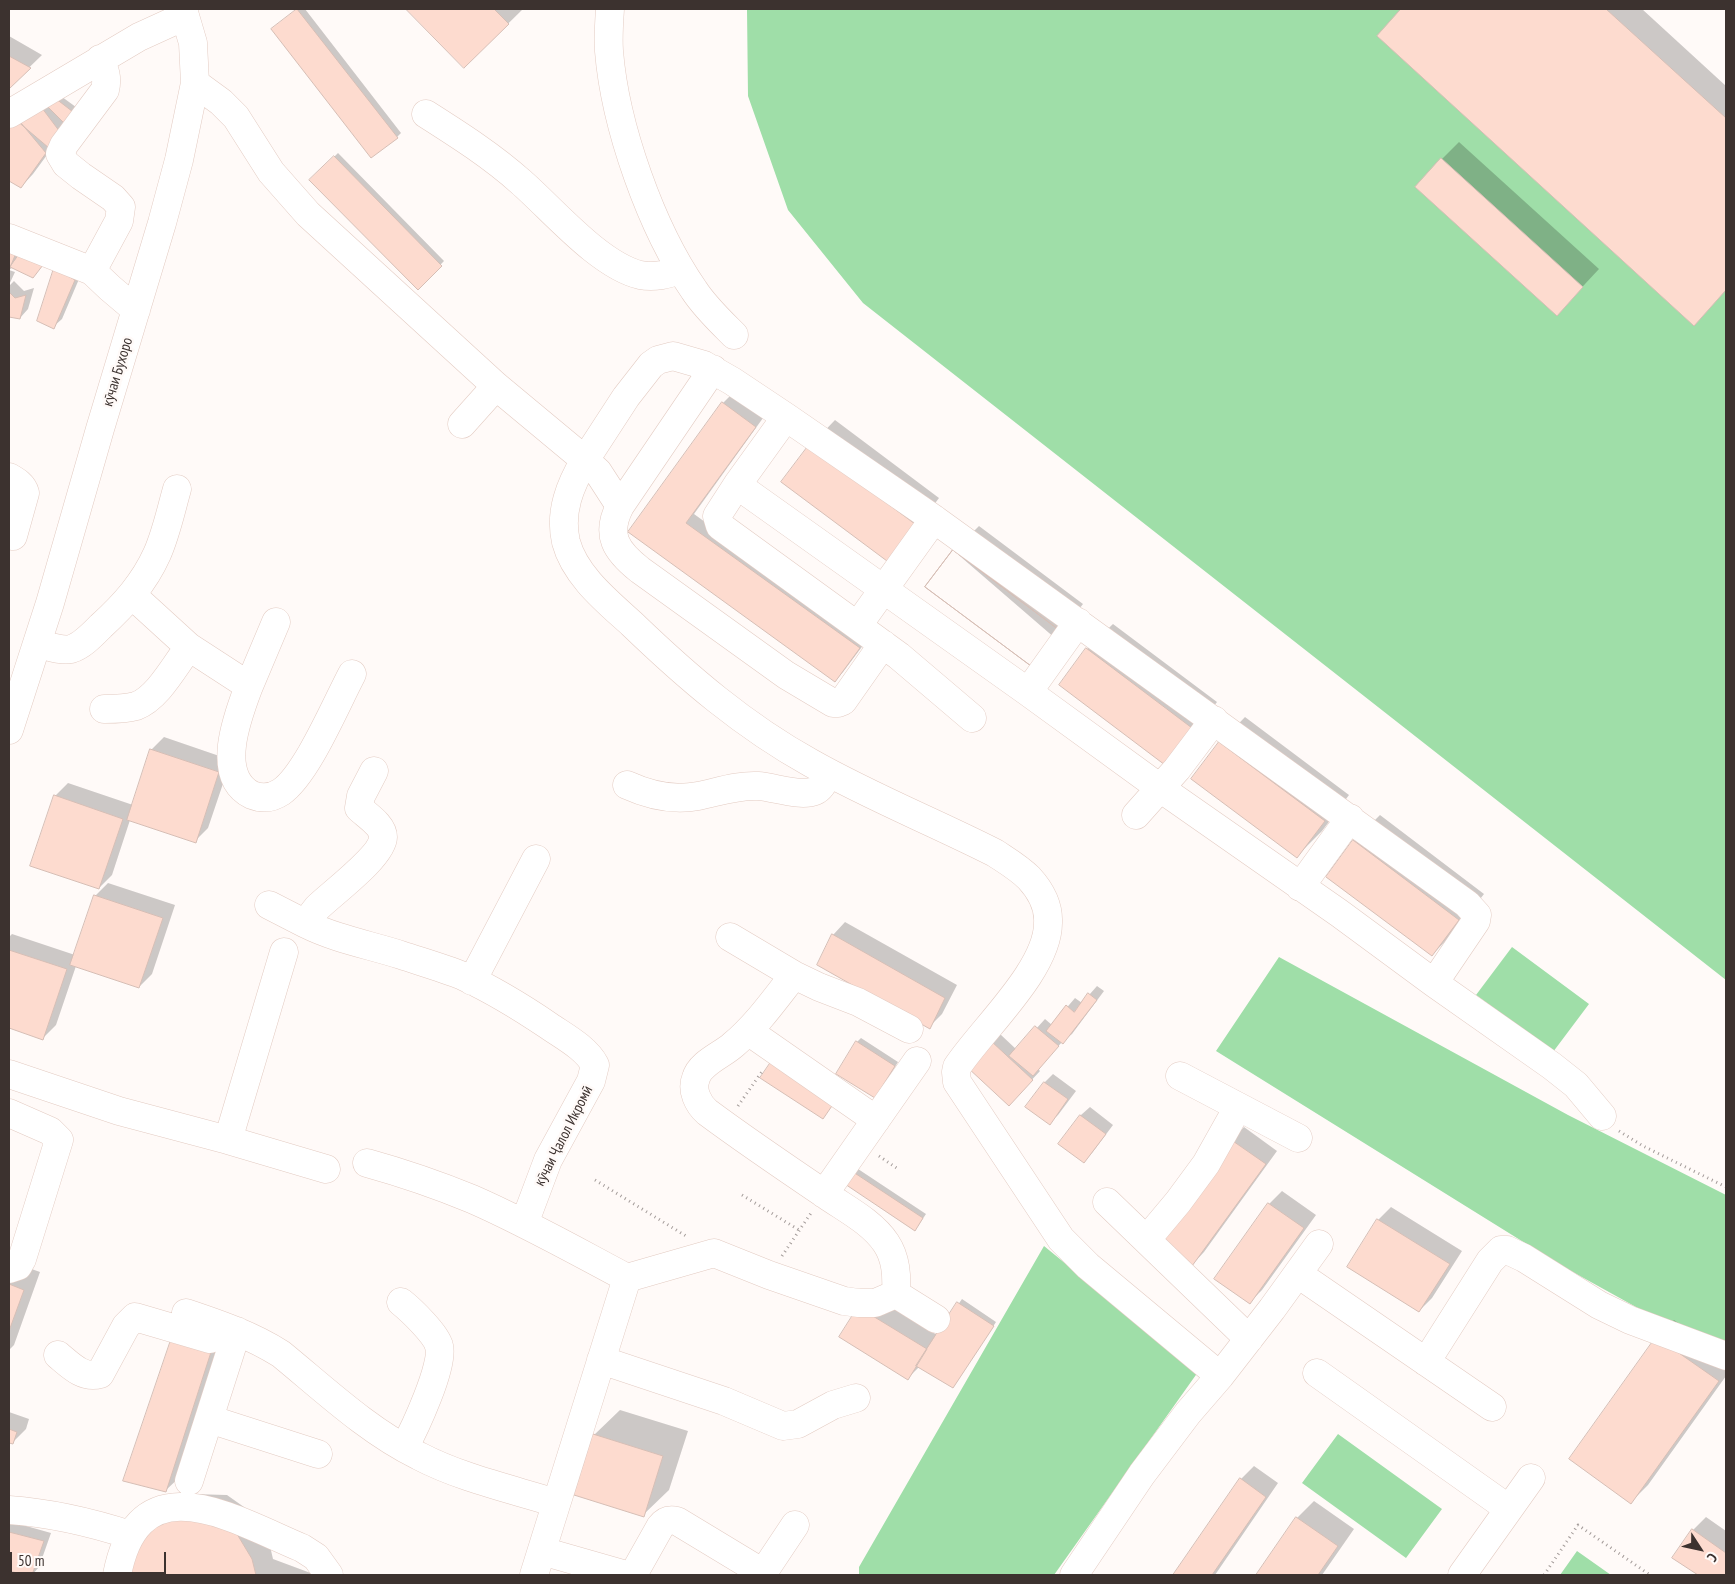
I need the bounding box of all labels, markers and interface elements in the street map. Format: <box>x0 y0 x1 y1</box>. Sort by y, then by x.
street label: кӯчаи Бухоро <box>99 335 137 409</box>
street label: кӯчаи Ҷалол Икромӣ <box>531 1083 597 1189</box>
north arrow <box>1675 1524 1725 1574</box>
scale bar <box>12 1542 169 1574</box>
text: С <box>1703 1550 1721 1565</box>
text: 50 m <box>18 1551 44 1570</box>

